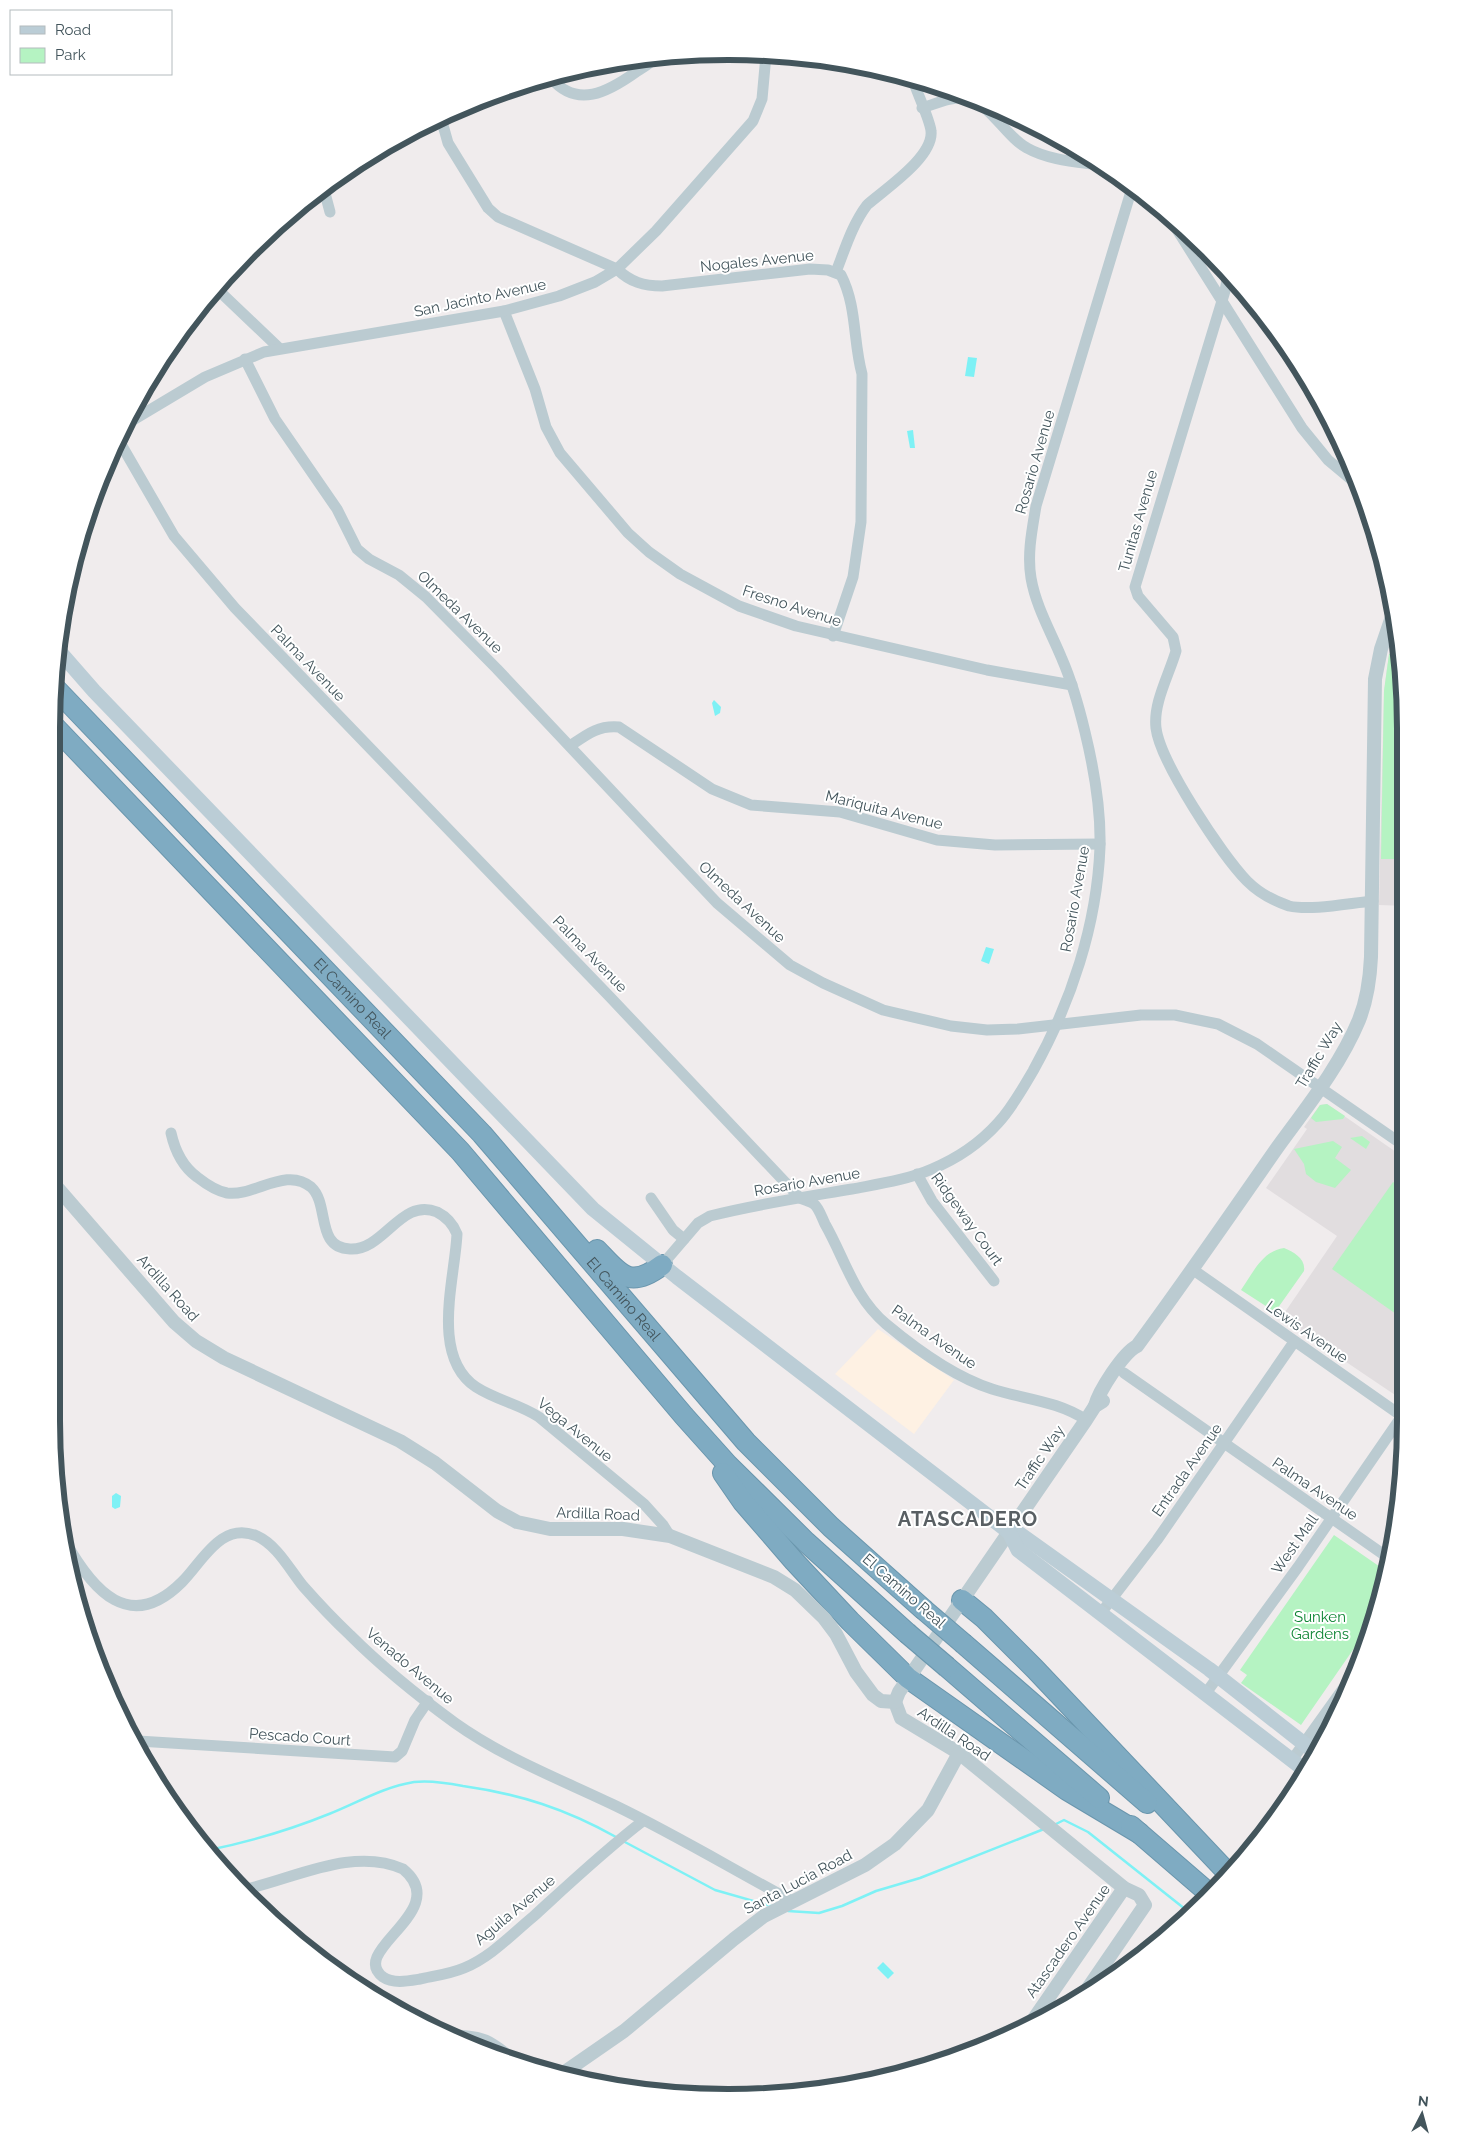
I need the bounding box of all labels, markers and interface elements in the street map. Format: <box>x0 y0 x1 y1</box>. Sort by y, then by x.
legend <box>10 10 172 75</box>
text: Road <box>55 21 91 39</box>
text: Park <box>55 46 86 64</box>
street label: Nogales Avenue <box>699 246 815 276</box>
street label: San Jacinto Avenue <box>412 275 548 321</box>
street label: Rosario Avenue <box>1012 408 1058 516</box>
street label: Tunitas Avenue <box>1115 468 1161 574</box>
street label: Olmeda Avenue <box>414 567 506 657</box>
street label: Fresno Avenue <box>740 582 844 631</box>
street label: Palma Avenue <box>267 621 349 705</box>
street label: Mariquita Avenue <box>823 787 945 833</box>
street label: Rosario Avenue <box>1057 844 1093 953</box>
street label: Olmeda Avenue <box>695 857 789 947</box>
street label: Palma Avenue <box>549 912 631 996</box>
street label: El Camino Real <box>310 955 396 1043</box>
street label: Traffic Way <box>1292 1018 1346 1092</box>
street label: Rosario Avenue <box>753 1164 862 1200</box>
street label: Ridgeway Court <box>927 1169 1007 1269</box>
street label: Ardilla Road <box>133 1251 203 1325</box>
street label: El Camino Real <box>583 1254 665 1345</box>
street label: Lewis Avenue <box>1263 1297 1352 1367</box>
street label: Palma Avenue <box>888 1301 980 1373</box>
street label: Vega Avenue <box>534 1394 616 1466</box>
street label: Entrada Avenue <box>1148 1420 1226 1520</box>
street label: Traffic Way <box>1012 1422 1068 1494</box>
street label: Palma Avenue <box>1269 1454 1361 1524</box>
street label: Ardilla Road <box>556 1504 640 1524</box>
district label: ATASCADERO <box>898 1507 1038 1531</box>
street label: West Mall <box>1268 1510 1323 1577</box>
street label: El Camino Real <box>859 1550 950 1633</box>
park label: Sunken Gardens <box>1291 1608 1349 1643</box>
street label: Venado Avenue <box>362 1624 458 1708</box>
street label: Ardilla Road <box>914 1703 994 1765</box>
street label: Pescado Court <box>248 1724 352 1750</box>
street label: Santa Lucia Road <box>741 1846 855 1918</box>
street label: Aguila Avenue <box>471 1871 559 1949</box>
street label: Atascadero Avenue <box>1022 1880 1114 2001</box>
north arrow <box>1397 2089 1447 2139</box>
text: N <box>1417 2093 1430 2110</box>

